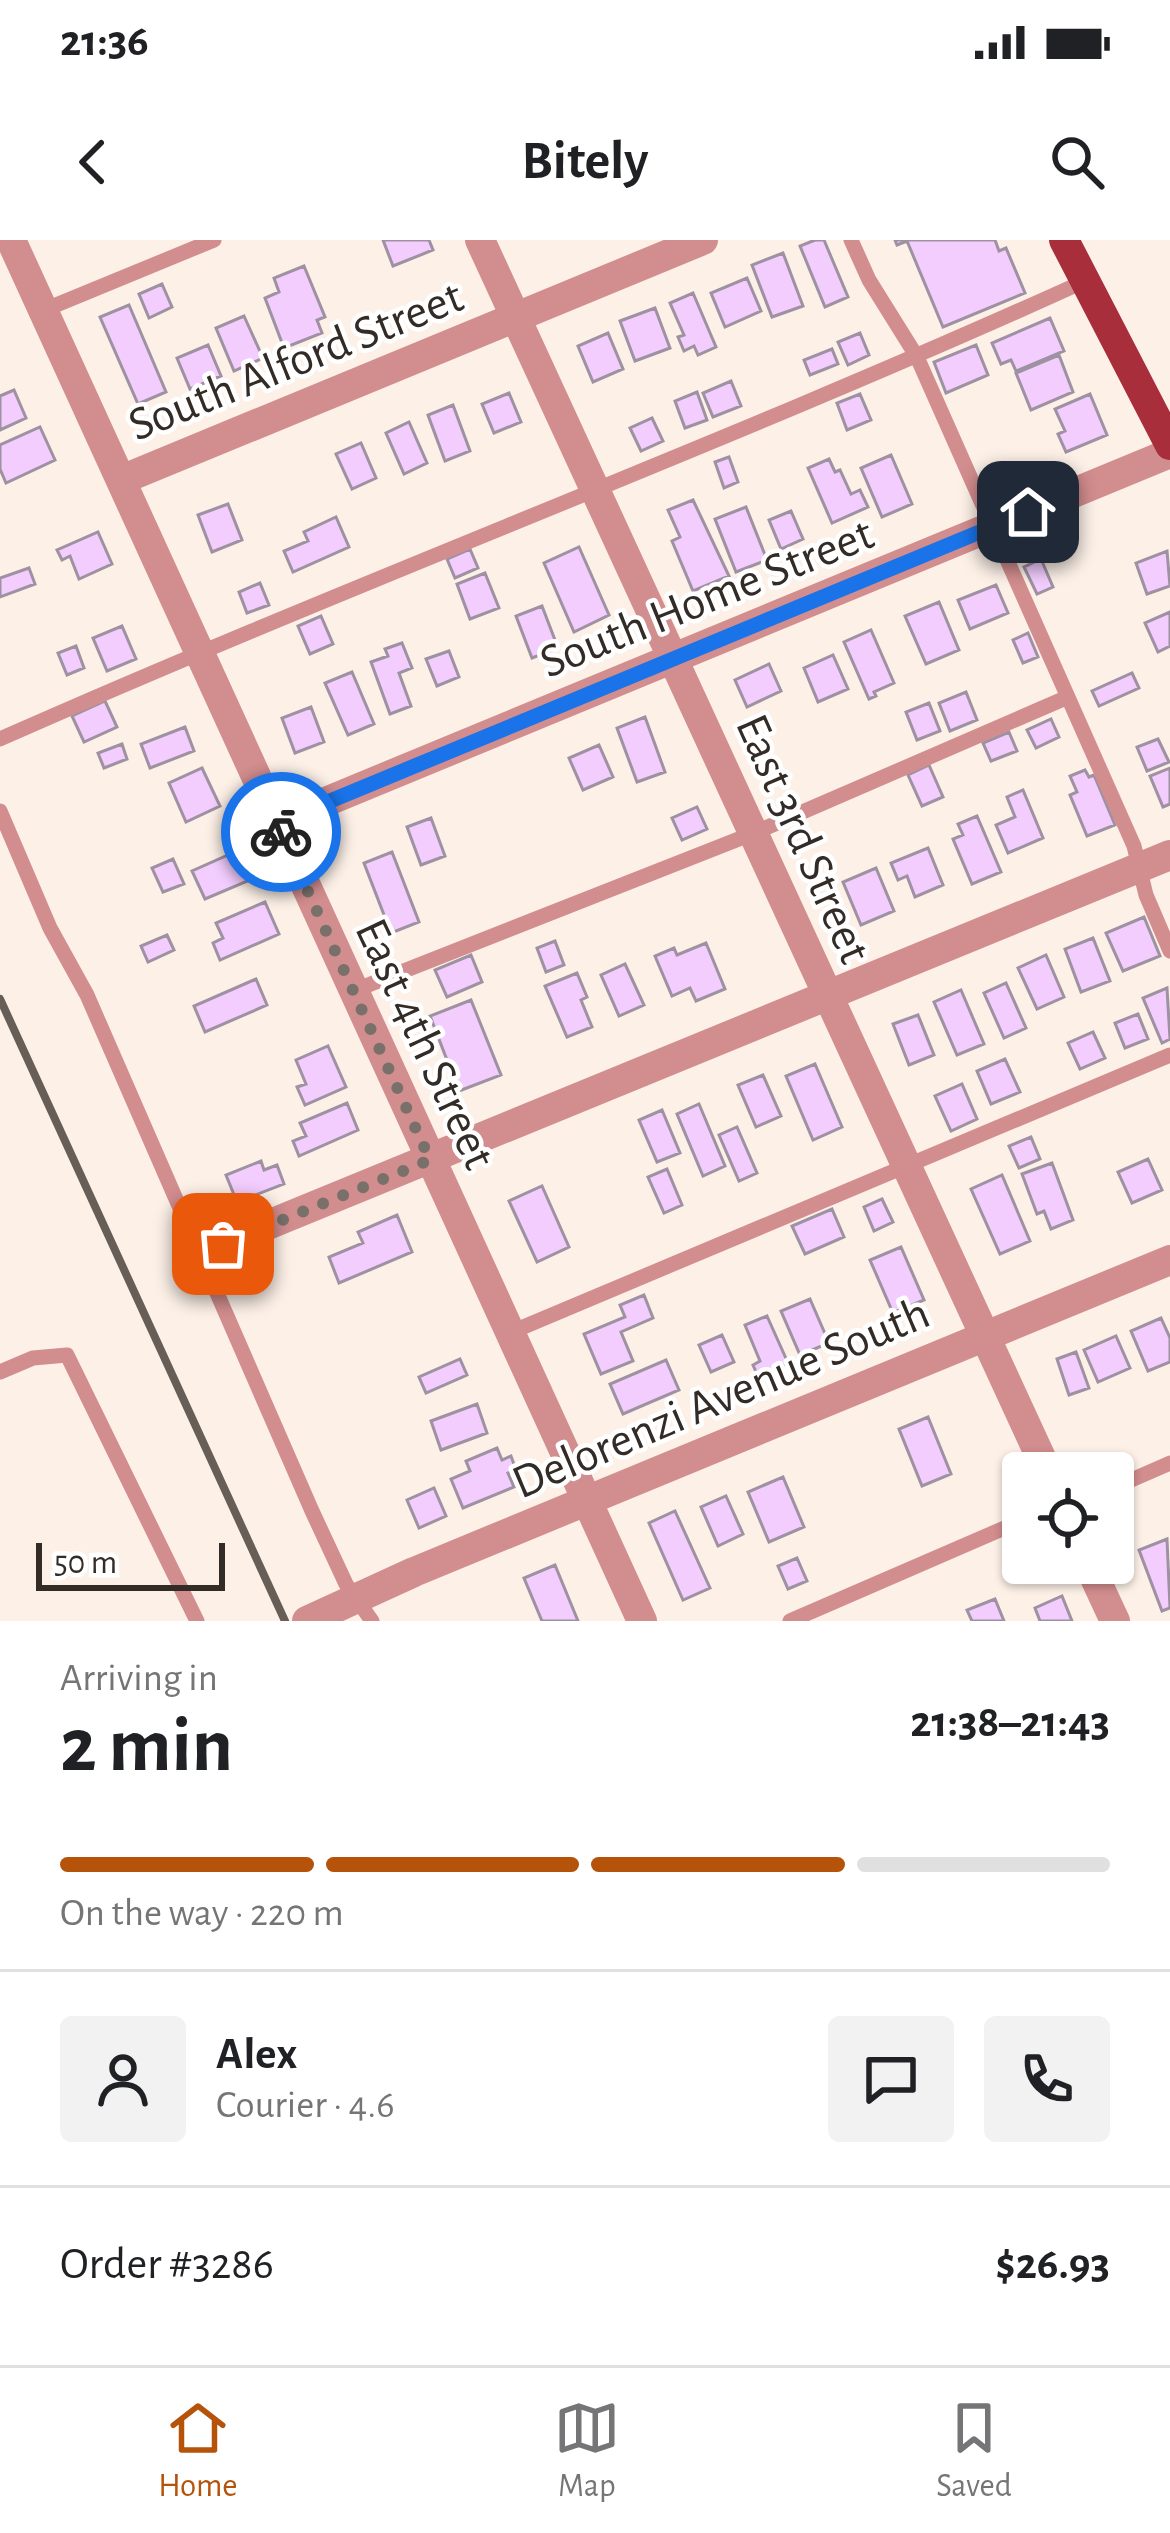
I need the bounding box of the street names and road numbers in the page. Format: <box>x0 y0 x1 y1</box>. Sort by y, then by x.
street label: South Alford Street <box>122 273 470 451</box>
street label: South Home Street <box>534 510 880 687</box>
street label: East 3rd Street <box>726 708 878 971</box>
street label: East 4th Street <box>346 912 503 1177</box>
street label: Delorenzi Avenue South <box>506 1289 937 1508</box>

